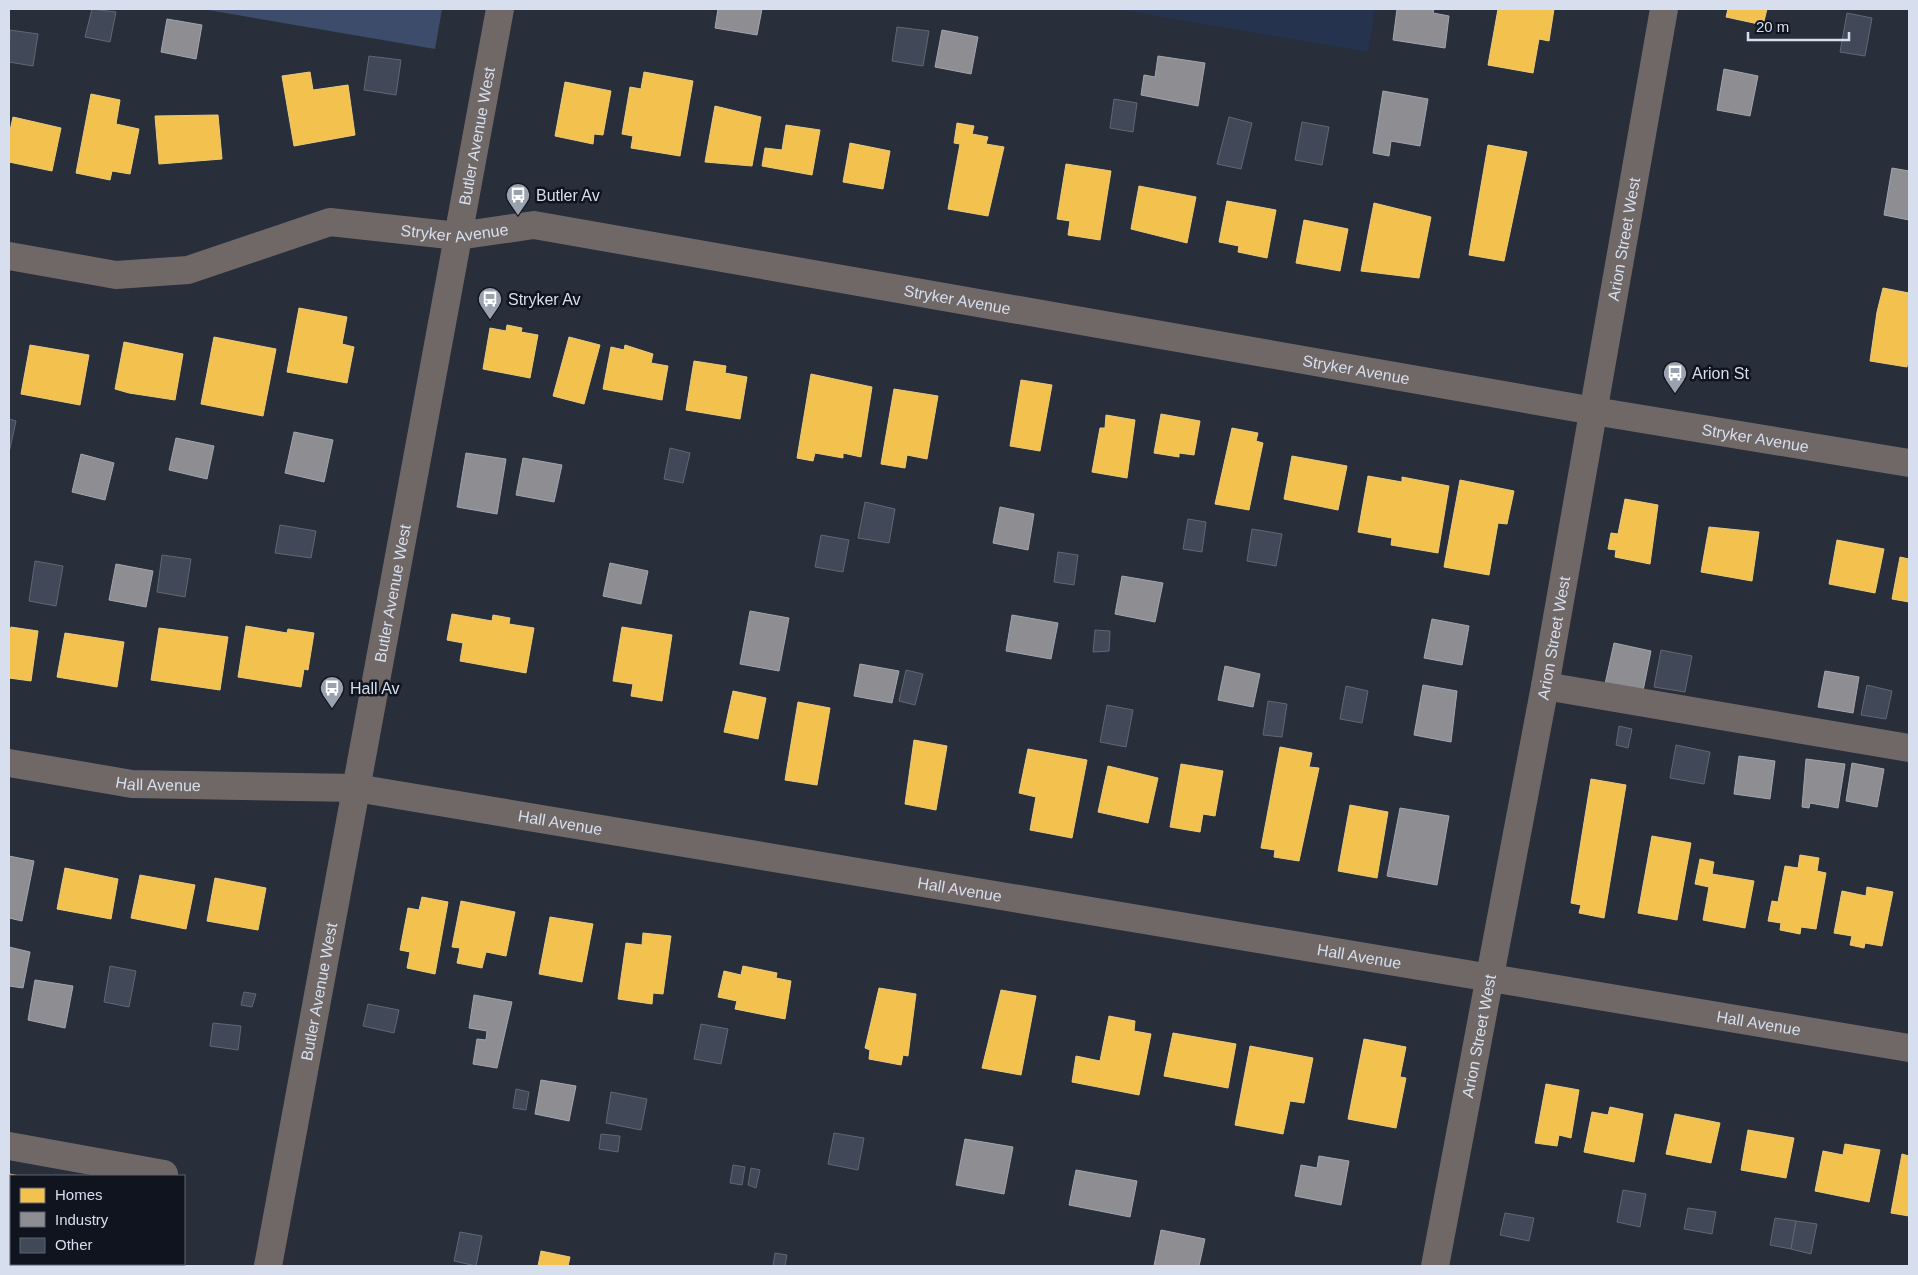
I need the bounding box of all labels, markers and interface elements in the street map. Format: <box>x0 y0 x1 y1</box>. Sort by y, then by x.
scale bar <box>1748 10 1849 42</box>
text: 20 m <box>1756 18 1789 35</box>
street label: Butler Avenue West <box>456 65 498 207</box>
street label: Arion Street West <box>1605 176 1643 302</box>
bus stop icon: Butler Av <box>505 182 531 216</box>
place label: Butler Av <box>536 187 600 204</box>
street label: Stryker Avenue <box>400 221 509 245</box>
street label: Stryker Avenue <box>902 282 1012 318</box>
bus stop icon: Stryker Av <box>477 286 503 320</box>
place label: Stryker Av <box>508 291 581 308</box>
street label: Stryker Avenue <box>1301 352 1411 387</box>
bus stop icon: Arion St <box>1662 360 1688 394</box>
place label: Arion St <box>1692 365 1749 382</box>
street label: Stryker Avenue <box>1700 421 1810 455</box>
street label: Butler Avenue West <box>372 523 414 664</box>
street label: Arion Street West <box>1535 575 1573 701</box>
bus stop icon: Hall Av <box>319 675 345 709</box>
place label: Hall Av <box>350 680 400 697</box>
street label: Hall Avenue <box>114 773 201 794</box>
street label: Hall Avenue <box>517 807 604 838</box>
street label: Hall Avenue <box>916 874 1003 905</box>
street label: Butler Avenue West <box>298 921 340 1062</box>
street label: Hall Avenue <box>1316 941 1403 972</box>
street label: Arion Street West <box>1459 973 1499 1099</box>
street label: Hall Avenue <box>1715 1008 1802 1039</box>
legend <box>10 1175 185 1265</box>
text: Homes <box>55 1186 103 1203</box>
text: Industry <box>55 1211 109 1228</box>
text: Other <box>55 1236 93 1253</box>

